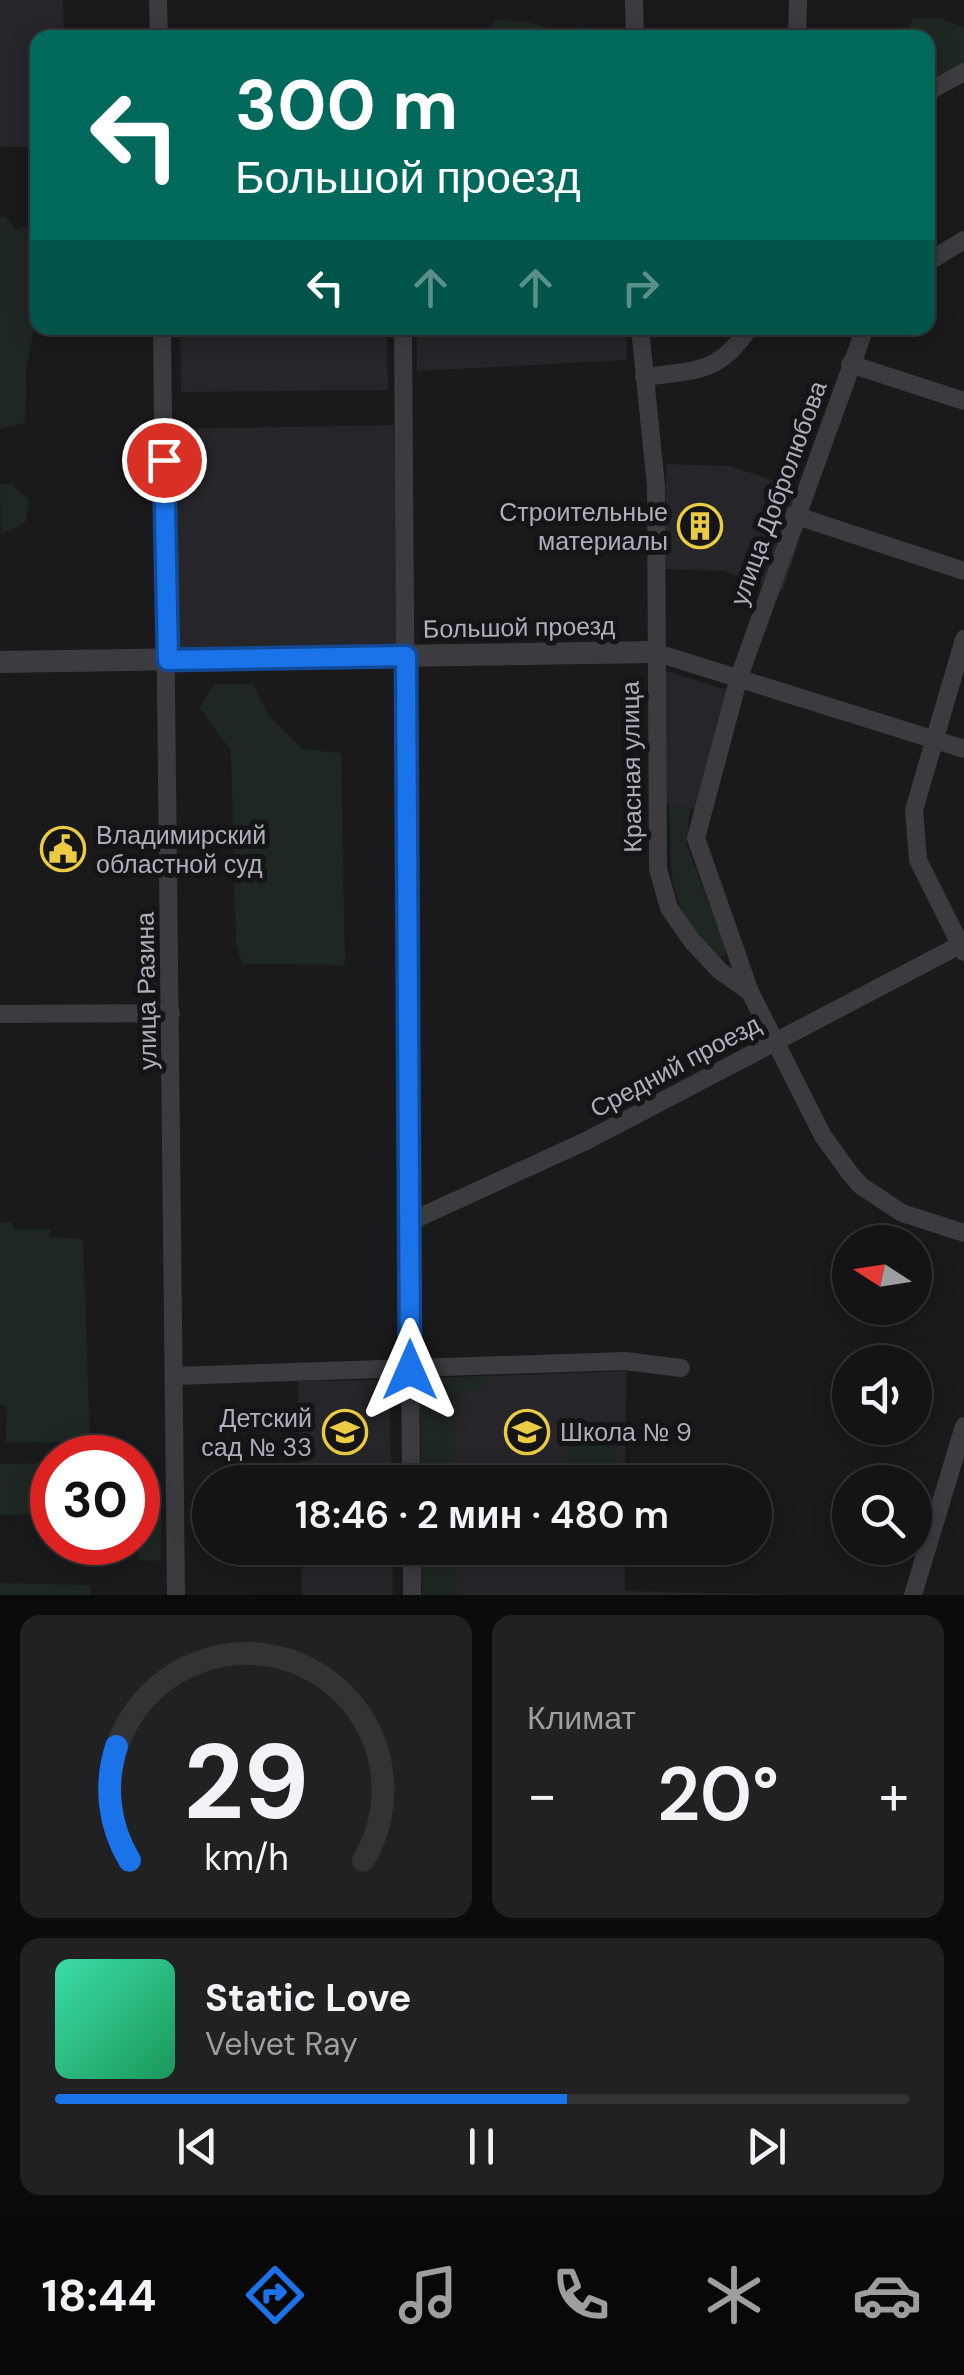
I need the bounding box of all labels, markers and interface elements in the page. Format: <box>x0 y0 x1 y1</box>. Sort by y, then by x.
text: 300 m <box>235 60 458 151</box>
icon: left <box>70 70 200 200</box>
text: Большой проезд <box>235 148 581 207</box>
icon: left <box>298 260 353 315</box>
icon: ahead <box>403 260 458 315</box>
icon: ahead <box>508 260 563 315</box>
icon: right <box>613 260 668 315</box>
street label: улица Добролюбова <box>723 376 834 610</box>
pin <box>122 418 207 503</box>
icon: arrive <box>137 433 192 488</box>
place label: Строительные материалы <box>499 496 668 558</box>
building icon: Строительные материалы <box>677 503 723 549</box>
street label: Большой проезд <box>423 609 616 646</box>
street label: Красная улица <box>614 681 649 853</box>
place label: Владимирский областной суд <box>96 819 266 881</box>
public building icon: Владимирский областной суд <box>40 826 86 872</box>
street label: улица Разина <box>129 912 164 1070</box>
street label: Средний проезд <box>584 1007 767 1125</box>
north arrow <box>832 1225 932 1325</box>
map controls <box>832 1225 932 1565</box>
position arrow <box>358 1318 462 1422</box>
button: sound <box>832 1345 932 1445</box>
place label: Детский сад № 33 <box>201 1402 312 1464</box>
school or university icon: Детский сад № 33 <box>322 1409 368 1455</box>
school or university icon: Школа № 9 <box>504 1409 550 1455</box>
place label: Школа № 9 <box>560 1416 692 1449</box>
speed limit sign: 30 <box>30 1435 160 1565</box>
button: search <box>832 1465 932 1565</box>
text: 18:46 · 2 мин · 480 m <box>295 1490 669 1540</box>
text: Климат <box>527 1697 636 1739</box>
text: 29 <box>183 1715 309 1850</box>
text: 20° <box>657 1746 779 1843</box>
text: − <box>527 1759 557 1831</box>
text: + <box>879 1759 909 1831</box>
text: km/h <box>204 1835 288 1881</box>
text: Static Love <box>205 1973 411 2023</box>
text: Velvet Ray <box>205 2023 358 2065</box>
icon: previous <box>170 2119 225 2174</box>
icon: pause <box>454 2119 509 2174</box>
icon: next <box>739 2119 794 2174</box>
icon: directions <box>240 2260 310 2330</box>
icon: music <box>393 2260 463 2330</box>
icon: phone <box>546 2260 616 2330</box>
icon: climate <box>699 2260 769 2330</box>
icon: car <box>852 2260 922 2330</box>
text: 18:44 <box>42 2266 156 2325</box>

